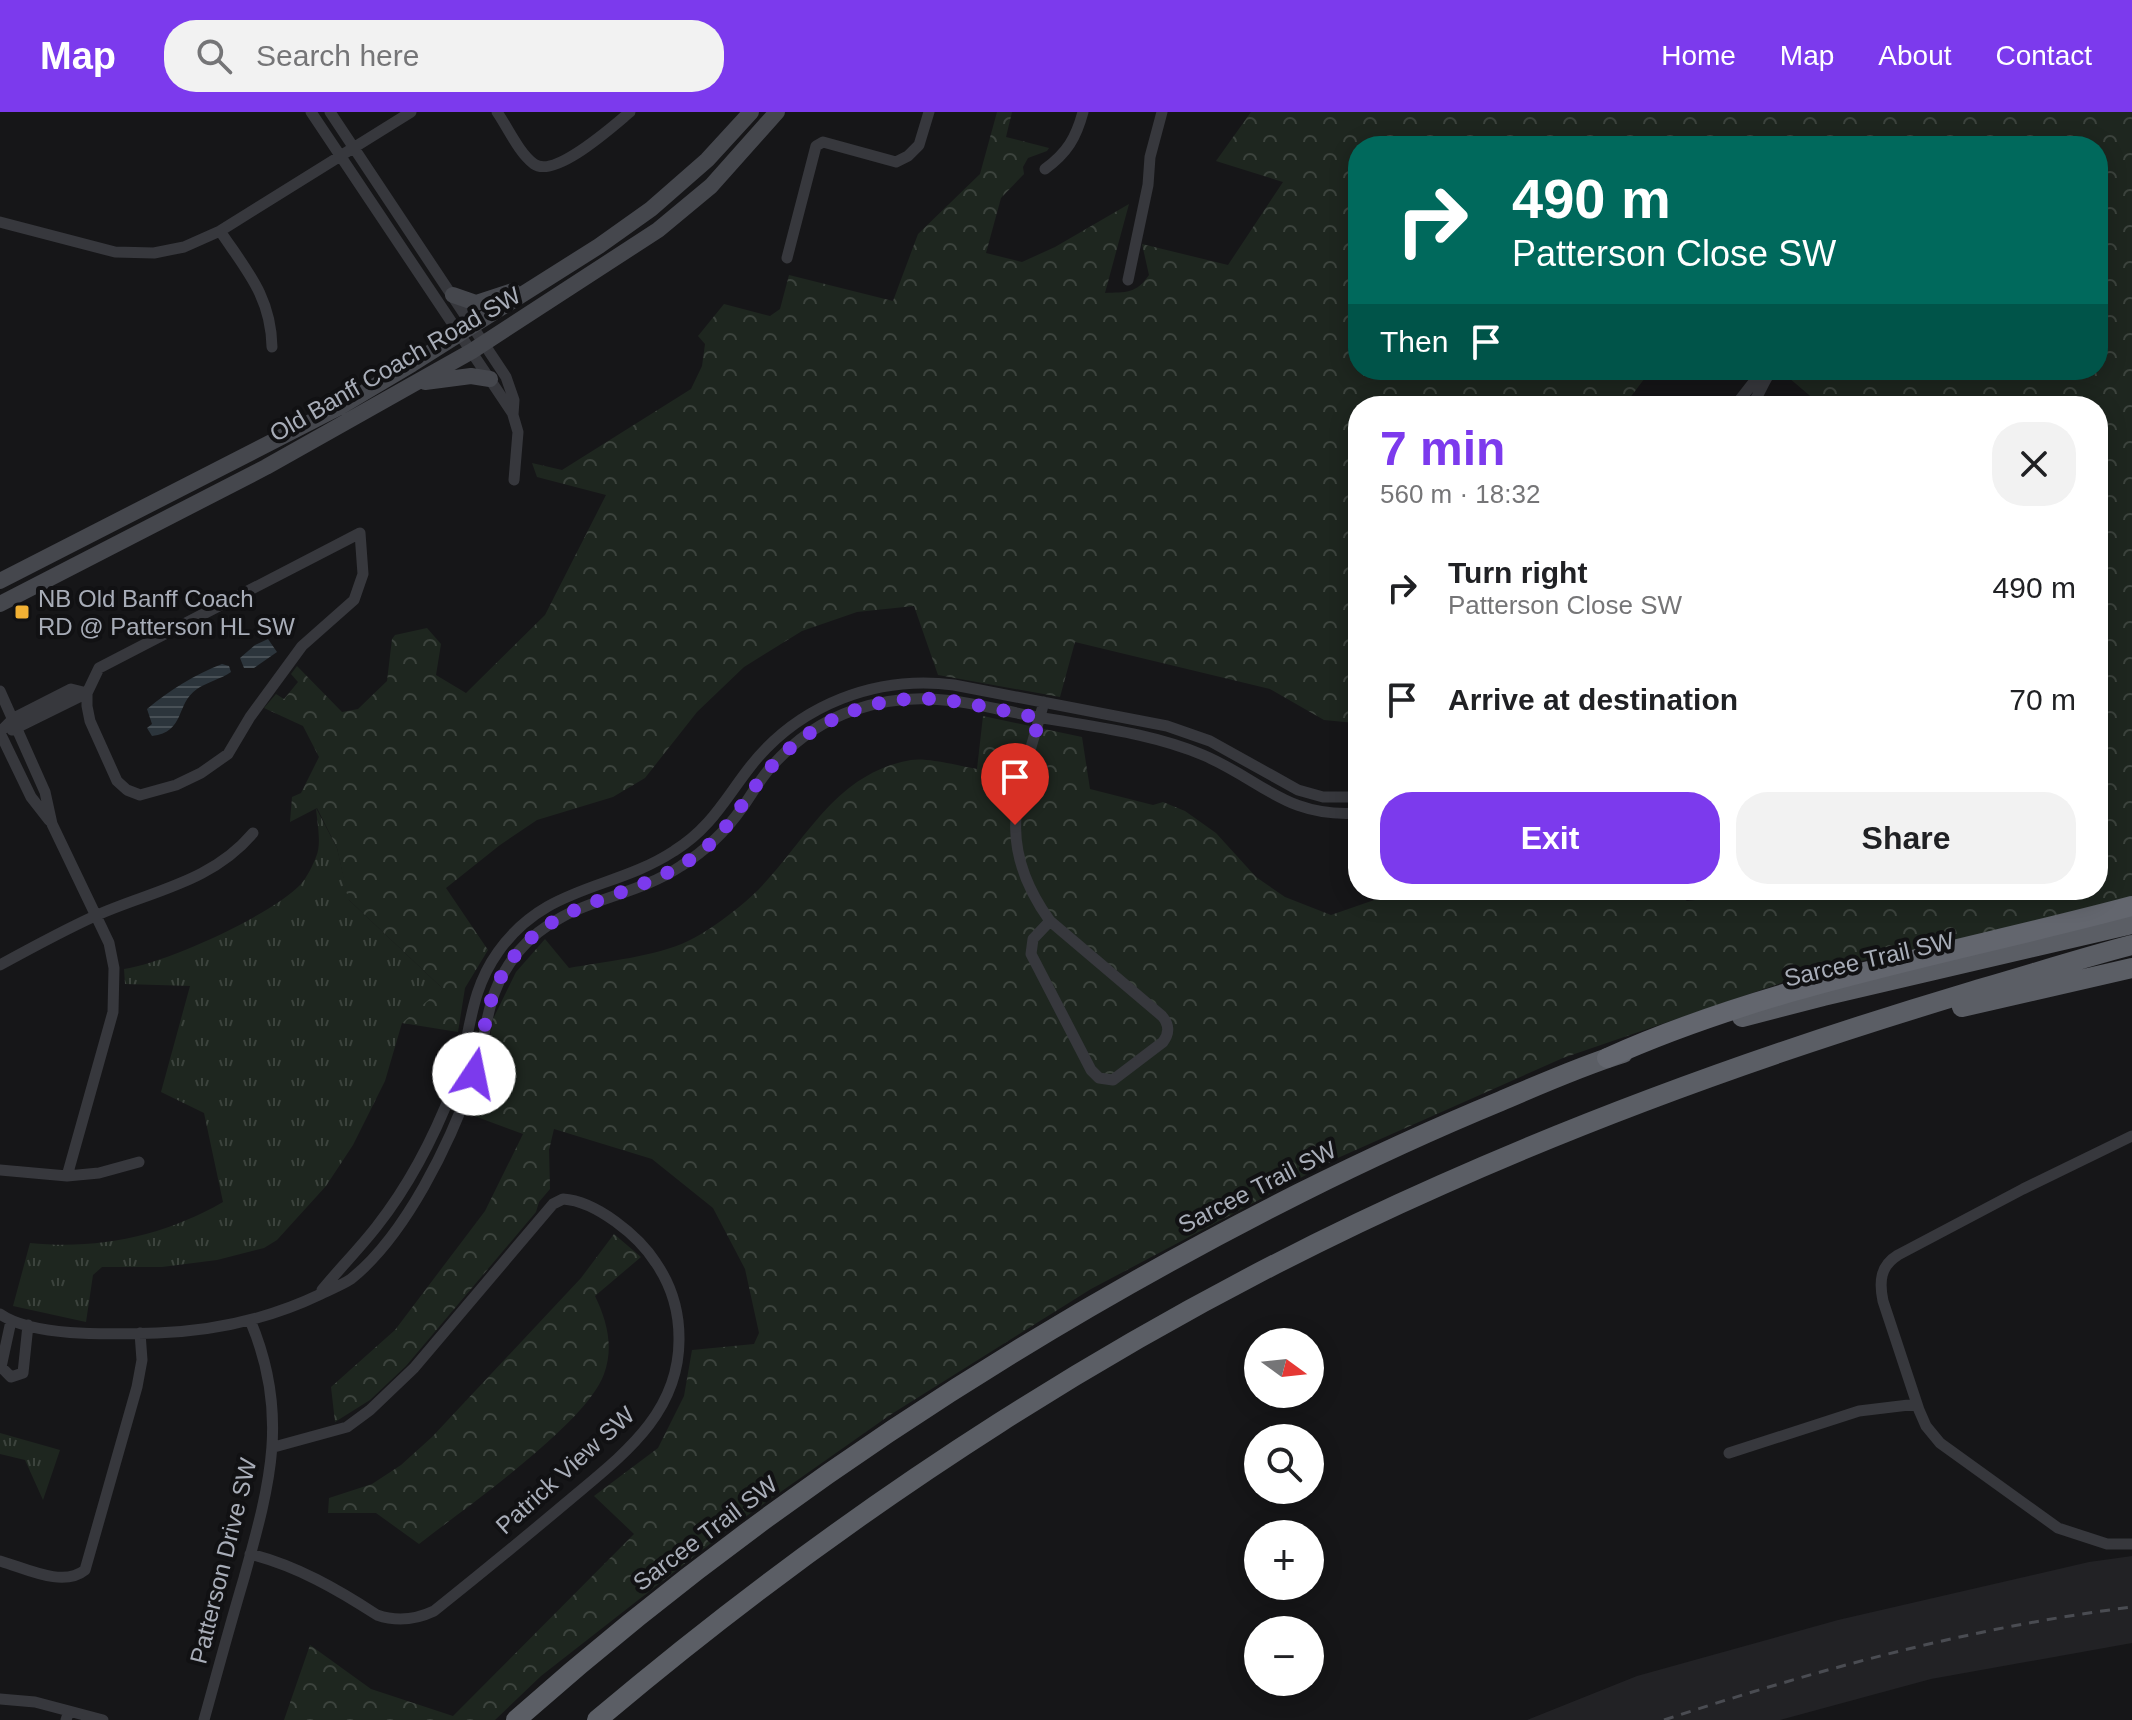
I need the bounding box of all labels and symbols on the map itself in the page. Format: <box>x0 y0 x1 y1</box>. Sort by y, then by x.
street label: Old Banff Coach Road SW <box>265 281 525 447</box>
place label: NB Old Banff Coach RD @ Patterson HL SW <box>38 585 295 640</box>
marker: NB Old Banff Coach RD @ Patterson HL SW <box>13 603 31 621</box>
pin <box>981 743 1049 825</box>
street label: Sarcee Trail SW <box>1781 926 1957 992</box>
position arrow <box>432 1032 516 1116</box>
street label: Sarcee Trail SW <box>1174 1135 1341 1238</box>
north arrow <box>1244 1328 1324 1408</box>
street label: Patrick View SW <box>490 1401 640 1539</box>
street label: Patterson Drive SW <box>184 1455 262 1667</box>
street label: Sarcee Trail SW <box>628 1470 783 1596</box>

